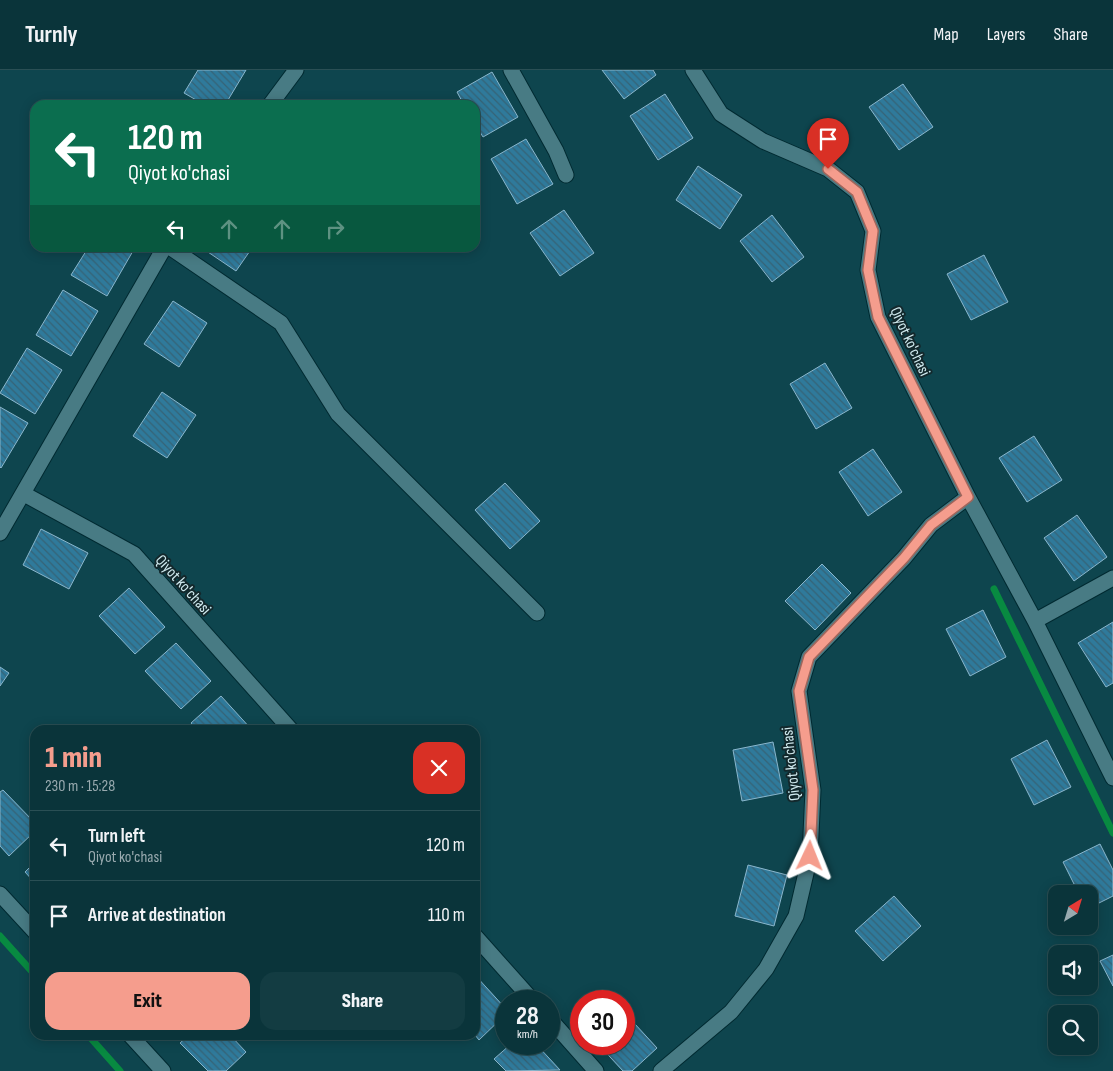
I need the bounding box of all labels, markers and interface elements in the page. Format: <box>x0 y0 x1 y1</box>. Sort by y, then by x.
text: Turnly <box>25 20 78 49</box>
text: Map <box>934 24 959 45</box>
text: Layers <box>987 24 1026 45</box>
text: Share <box>1054 24 1088 45</box>
text: 120 m <box>128 117 203 160</box>
pin <box>807 118 849 169</box>
icon: left <box>45 120 110 185</box>
icon: arrive <box>814 125 842 153</box>
text: Qiyot ko'chasi <box>128 160 230 187</box>
icon: left <box>162 215 190 243</box>
icon: ahead <box>215 215 243 243</box>
icon: ahead <box>268 215 296 243</box>
icon: right <box>321 215 349 243</box>
street label: Qiyot ko'chasi <box>885 304 934 379</box>
street label: Qiyot ko'chasi <box>151 551 215 619</box>
street label: Qiyot ko'chasi <box>778 726 805 802</box>
text: 1 min <box>45 740 102 776</box>
button: close <box>413 742 465 794</box>
text: 230 m · 15:28 <box>45 777 115 796</box>
text: Turn left <box>88 825 145 848</box>
position arrow <box>783 829 835 881</box>
icon: left <box>45 832 73 860</box>
text: 120 m <box>427 834 465 857</box>
text: Qiyot ko'chasi <box>88 848 162 867</box>
north arrow <box>1048 885 1098 935</box>
map controls <box>1048 885 1098 1055</box>
icon: arrive <box>45 902 73 930</box>
text: Arrive at destination <box>88 904 226 927</box>
text: 110 m <box>428 904 465 927</box>
button: sound <box>1048 945 1098 995</box>
button: Exit <box>45 972 250 1030</box>
button: Share <box>260 972 465 1030</box>
speed limit sign: 30 <box>570 990 635 1055</box>
text: 28 <box>516 1001 539 1032</box>
button: search <box>1048 1005 1098 1055</box>
text: km/h <box>517 1027 538 1042</box>

